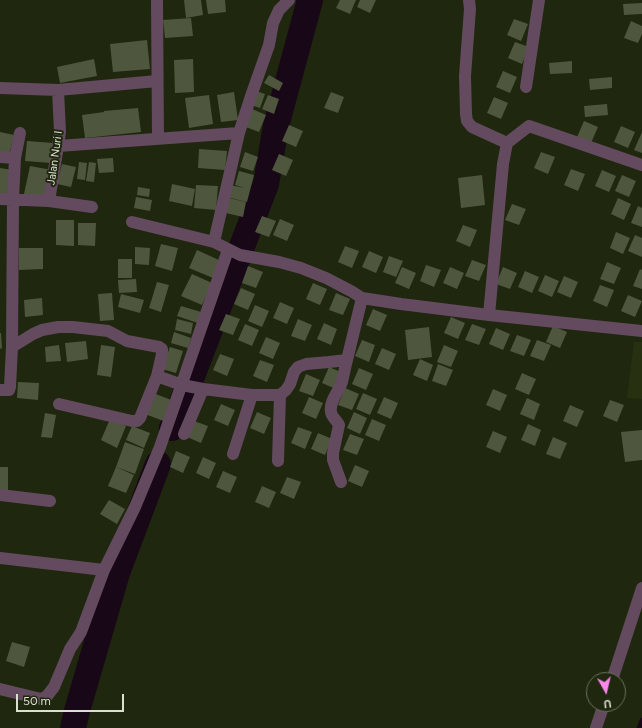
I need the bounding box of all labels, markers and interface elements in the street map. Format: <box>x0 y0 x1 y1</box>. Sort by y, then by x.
street label: Jalan Nuri I <box>45 130 65 186</box>
north arrow <box>586 672 626 712</box>
scale bar <box>18 686 126 712</box>
text: 50 m <box>23 694 51 708</box>
text: U <box>603 696 612 710</box>

